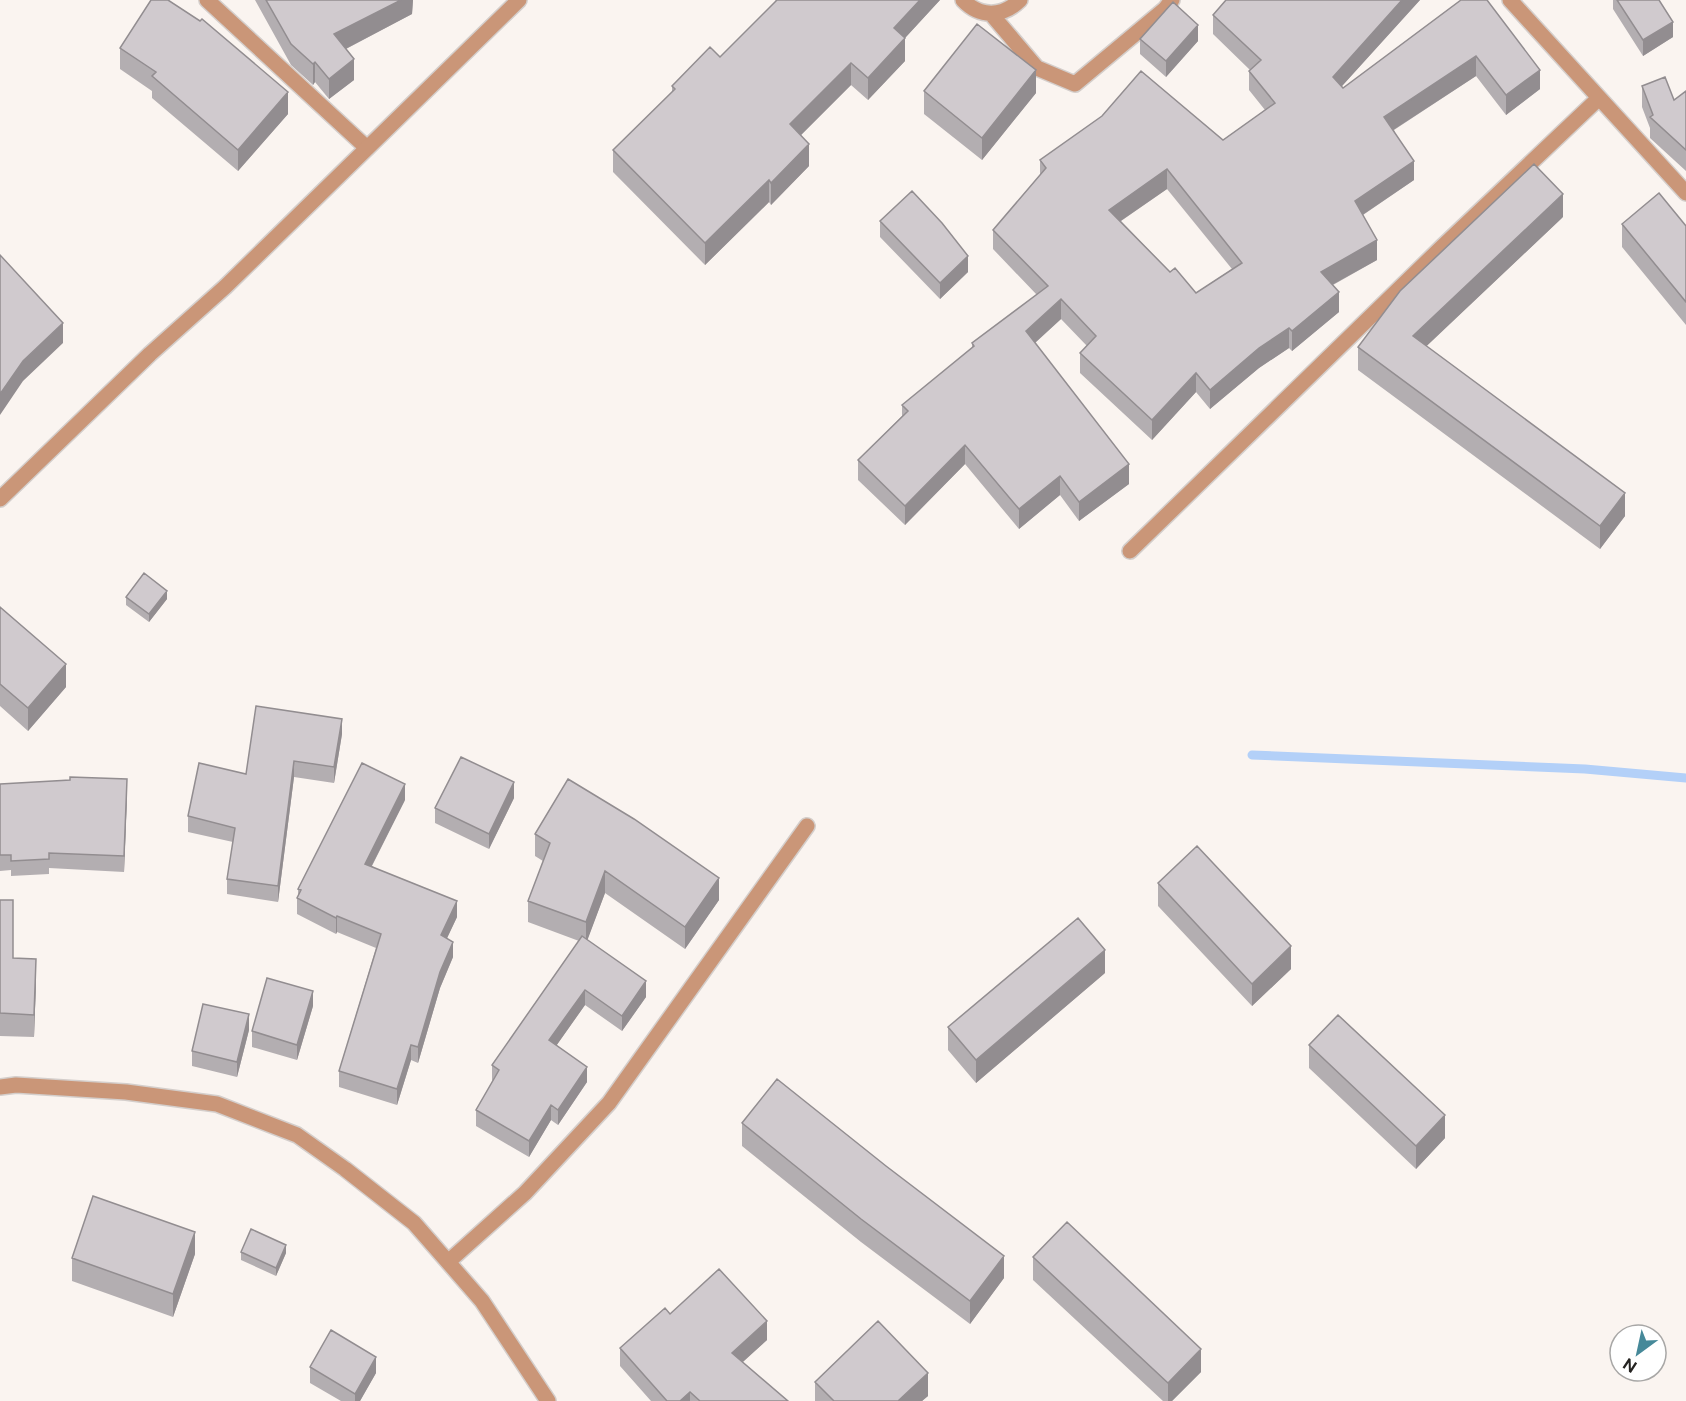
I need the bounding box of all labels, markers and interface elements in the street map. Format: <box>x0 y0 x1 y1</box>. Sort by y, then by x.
north arrow <box>1608 1323 1668 1383</box>
text: N <box>1620 1354 1641 1377</box>

